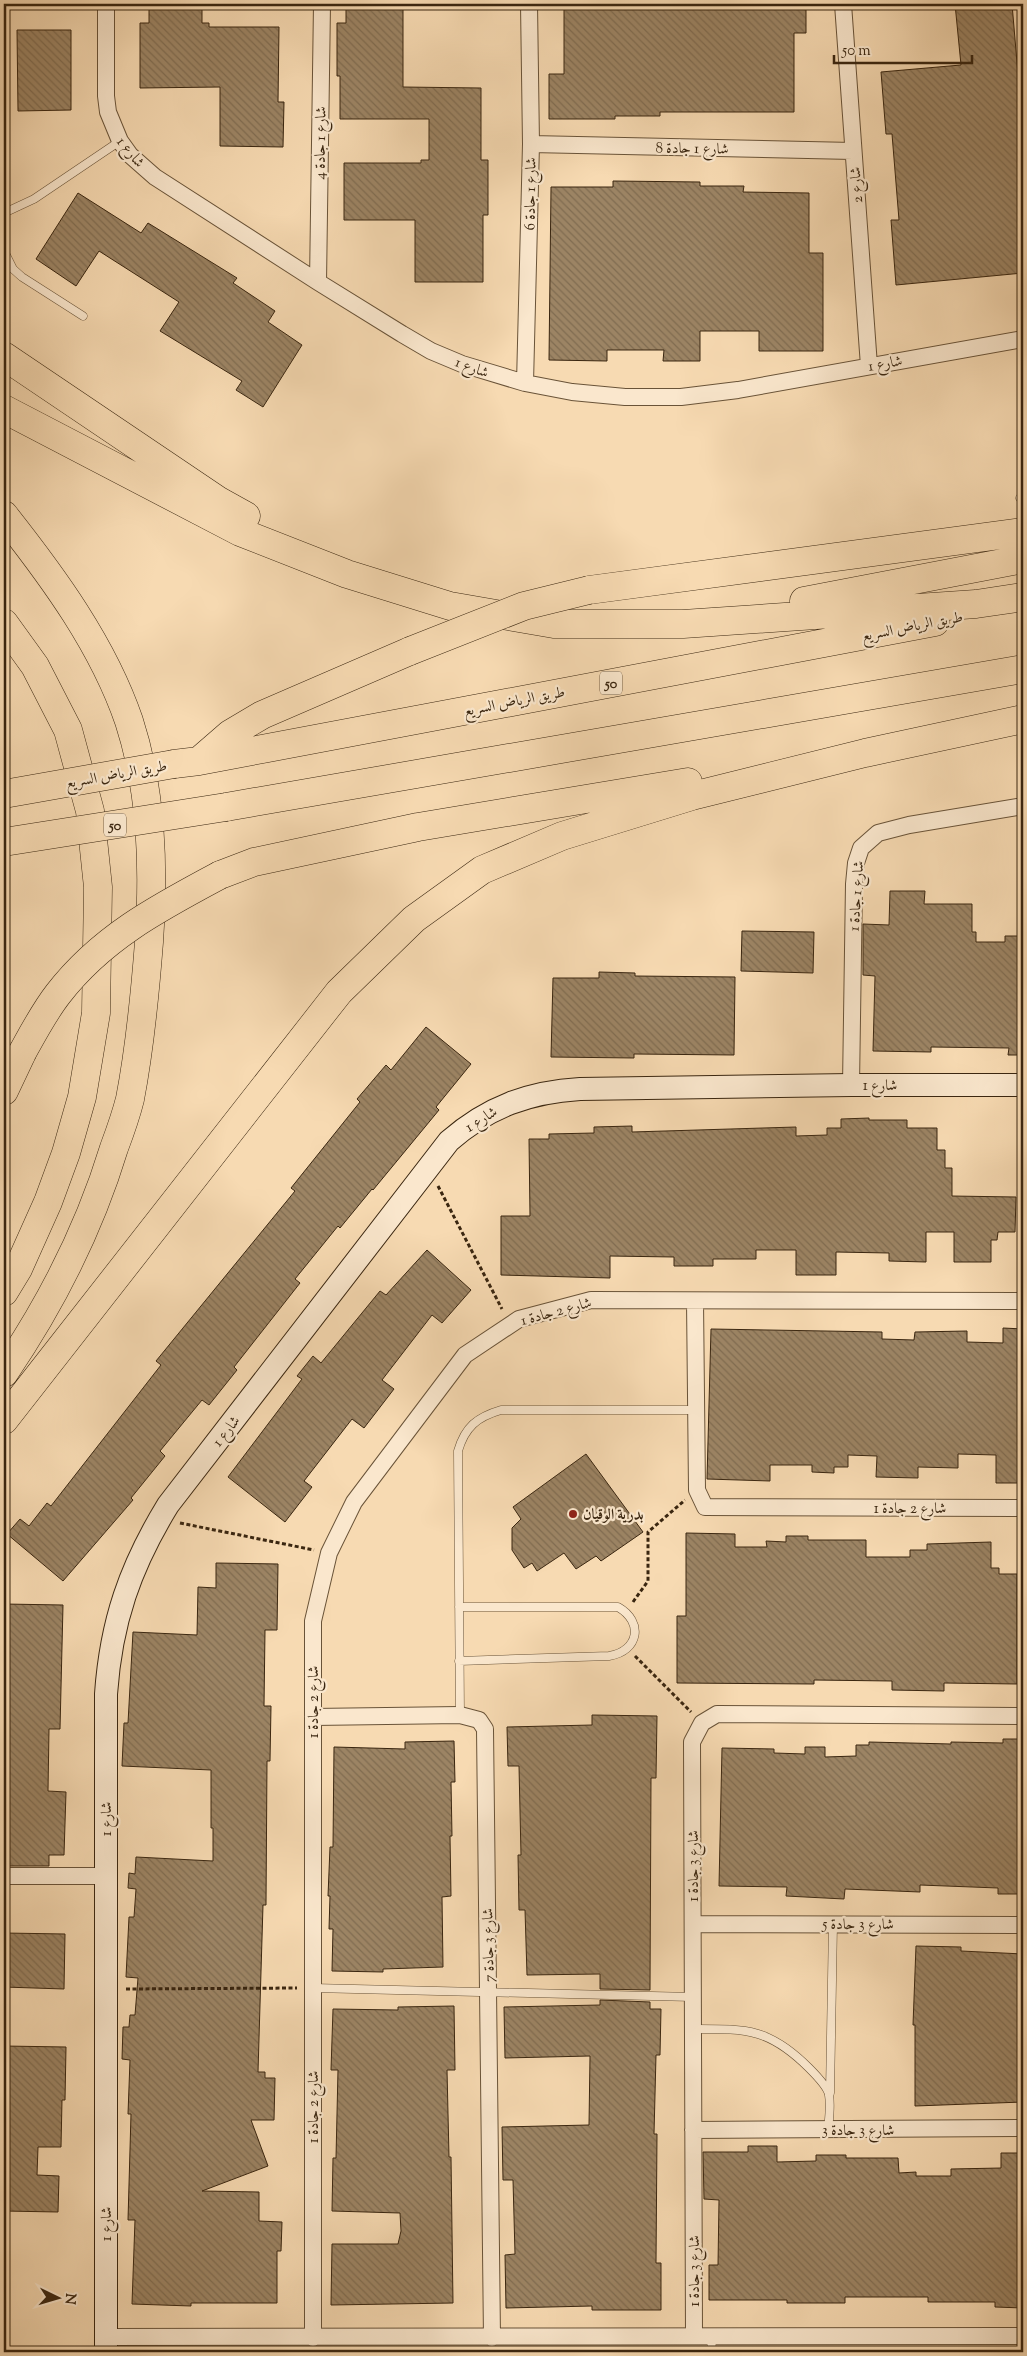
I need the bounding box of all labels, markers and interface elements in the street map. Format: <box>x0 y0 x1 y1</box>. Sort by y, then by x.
scale bar <box>834 32 972 64</box>
text: 50 m <box>841 41 871 62</box>
street label: شارع 1 جادة 4 <box>310 106 334 180</box>
street label: شارع 1 <box>110 133 149 174</box>
street label: شارع 1 جادة 8 <box>655 138 729 162</box>
street label: شارع 1 جادة 6 <box>520 157 544 231</box>
street label: شارع 2 <box>846 166 870 204</box>
street label: شارع 1 <box>867 351 904 379</box>
street label: شارع 1 <box>451 353 491 385</box>
street label: طريق الرياض السريع <box>860 607 965 650</box>
road number: 50 <box>600 671 622 694</box>
street label: طريق الرياض السريع <box>462 682 567 725</box>
street label: طريق الرياض السريع <box>64 756 169 797</box>
road number: 50 <box>104 814 126 836</box>
street label: شارع 1 جادة 1 <box>845 860 871 932</box>
street label: شارع 1 <box>863 1076 897 1098</box>
street label: شارع 1 <box>462 1102 502 1139</box>
street label: شارع 2 جادة 1 <box>519 1293 594 1333</box>
street label: شارع 1 <box>208 1412 247 1453</box>
street label: شارع 2 جادة 1 <box>874 1499 946 1521</box>
place label: بدرية الوقيان <box>583 1505 643 1526</box>
marker: بدرية الوقيان <box>567 1508 579 1520</box>
street label: شارع 2 جادة 1 <box>304 1666 326 1738</box>
street label: شارع 1 <box>97 1802 119 1836</box>
street label: شارع 3 جادة 1 <box>684 1830 706 1902</box>
street label: شارع 3 جادة 7 <box>478 1908 502 1982</box>
street label: شارع 3 جادة 5 <box>821 1915 894 1937</box>
street label: شارع 2 جادة 1 <box>304 2071 326 2143</box>
street label: شارع 3 جادة 3 <box>822 2121 894 2143</box>
street label: شارع 1 <box>97 2207 119 2241</box>
street label: شارع 3 جادة 1 <box>685 2235 707 2307</box>
north arrow <box>32 2274 82 2324</box>
text: N <box>59 2293 79 2305</box>

